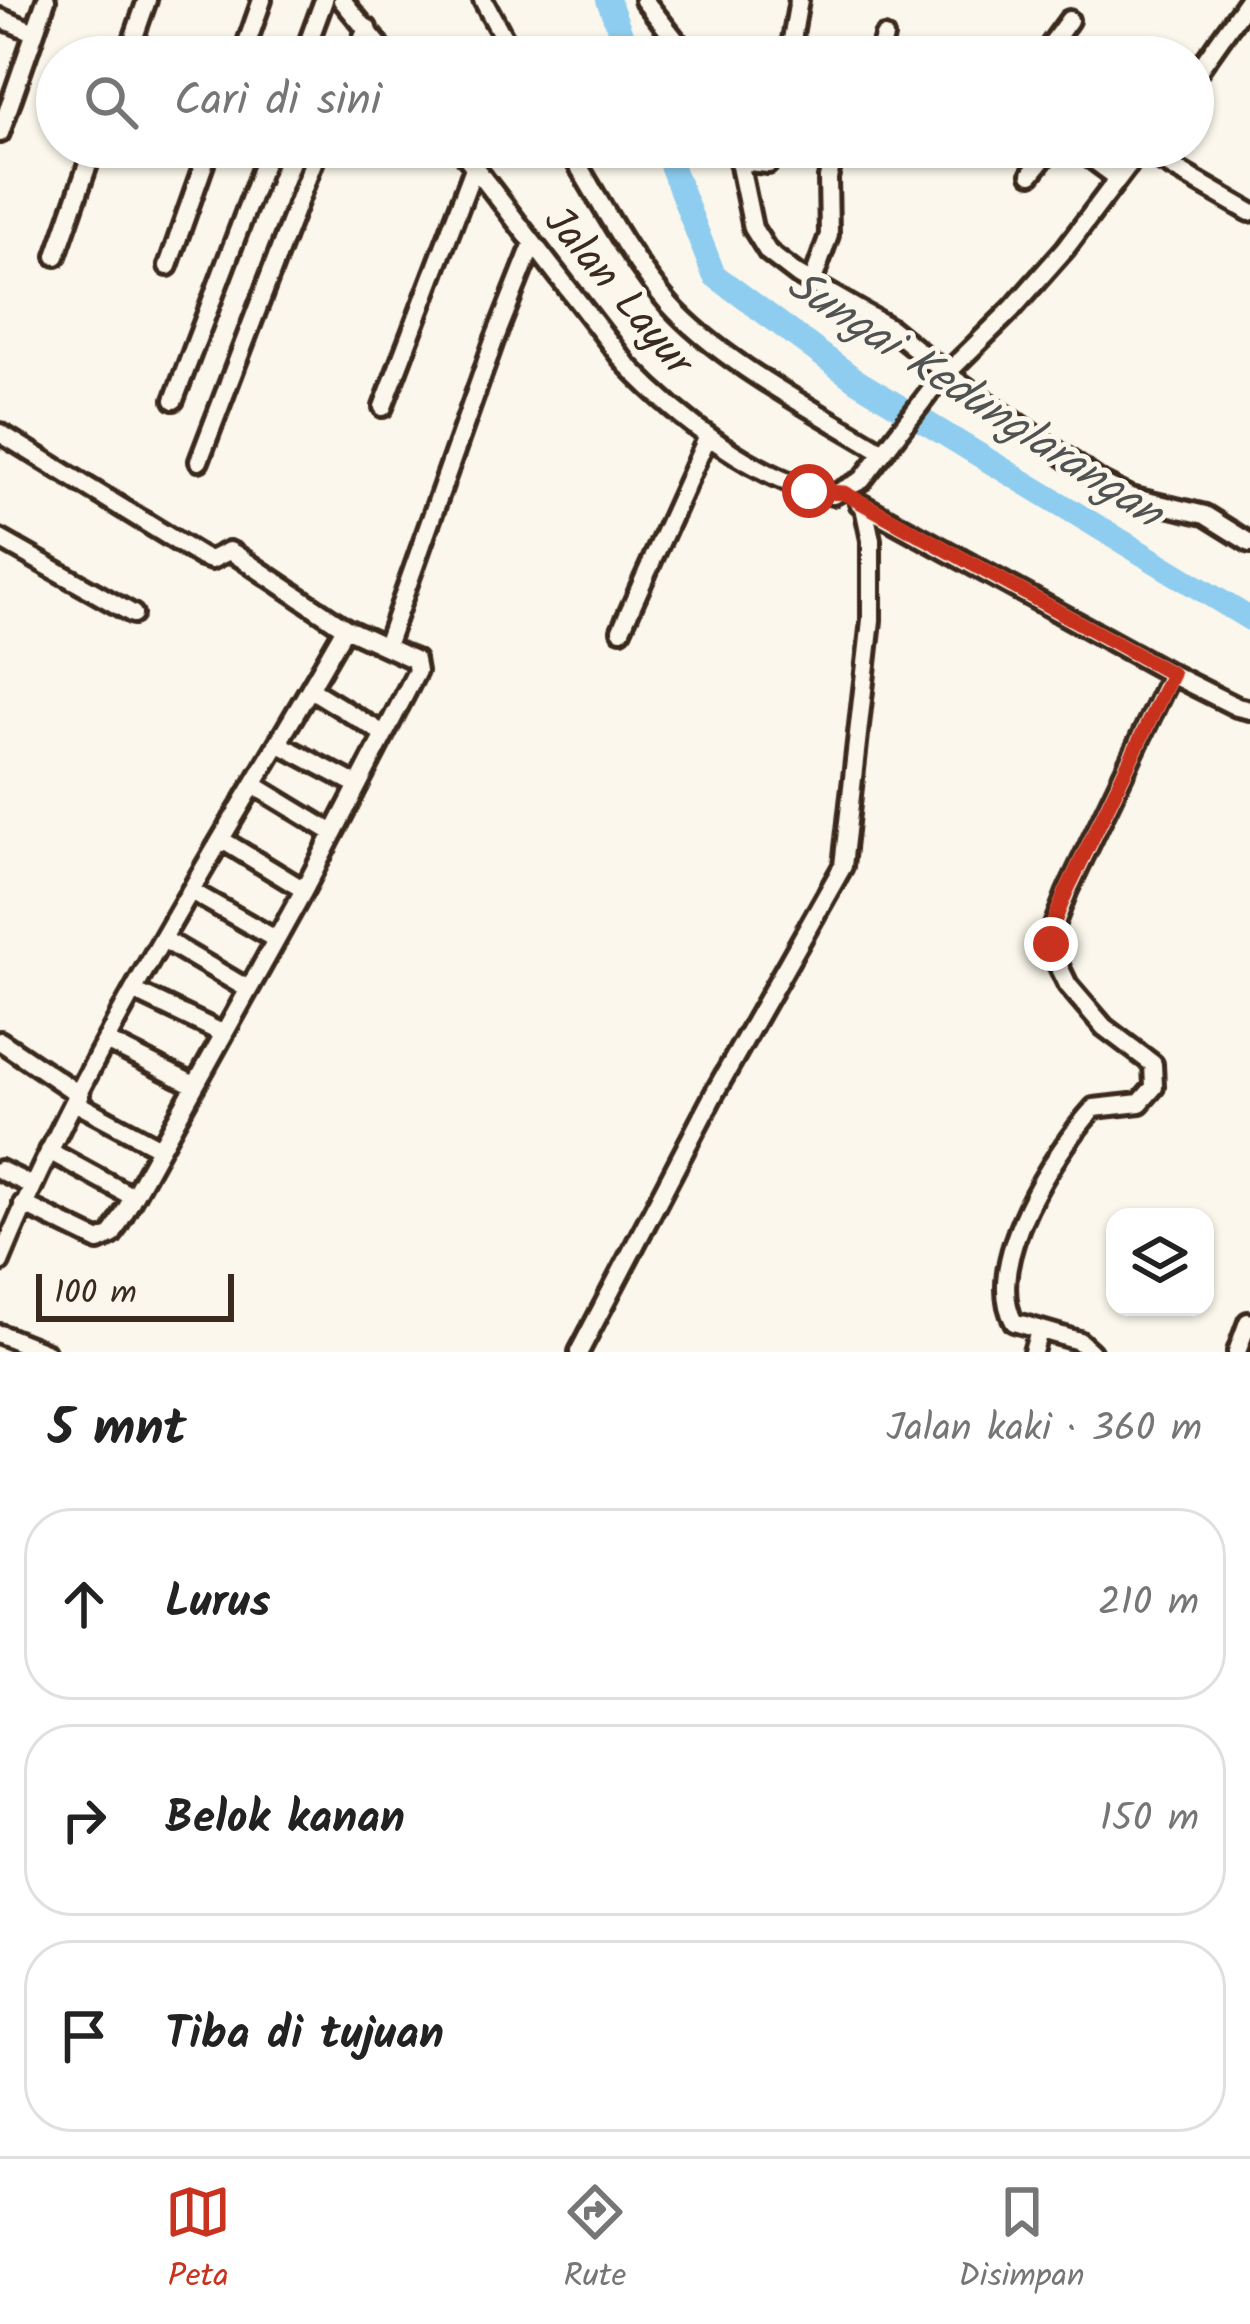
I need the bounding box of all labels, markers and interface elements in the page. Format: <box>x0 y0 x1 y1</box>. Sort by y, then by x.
search box <box>36 36 1214 168</box>
text: Cari di sini <box>174 66 382 138</box>
icon: search <box>78 69 144 135</box>
street label: Jalan Layur <box>526 192 710 394</box>
water label: Sungai Kedunglarangan <box>772 252 1179 551</box>
route start <box>782 464 836 518</box>
route end <box>1024 917 1078 971</box>
map controls <box>1106 1208 1214 1316</box>
button: layers <box>1106 1208 1214 1316</box>
scale bar <box>36 1268 234 1321</box>
text: 100 m <box>54 1268 137 1321</box>
text: 5 mnt <box>48 1390 186 1471</box>
text: Jalan kaki · 360 m <box>886 1399 1202 1461</box>
text: Lurus <box>165 1568 271 1640</box>
icon: ahead <box>51 1571 117 1637</box>
text: 210 m <box>1098 1573 1199 1635</box>
text: Belok kanan <box>165 1784 405 1856</box>
icon: right <box>51 1787 117 1853</box>
text: 150 m <box>1100 1789 1199 1851</box>
text: Tiba di tujuan <box>165 2000 444 2072</box>
icon: arrive <box>51 2003 117 2069</box>
tab: Peta <box>165 2179 231 2304</box>
tab: Rute <box>562 2179 628 2304</box>
tab: Disimpan <box>959 2179 1085 2304</box>

